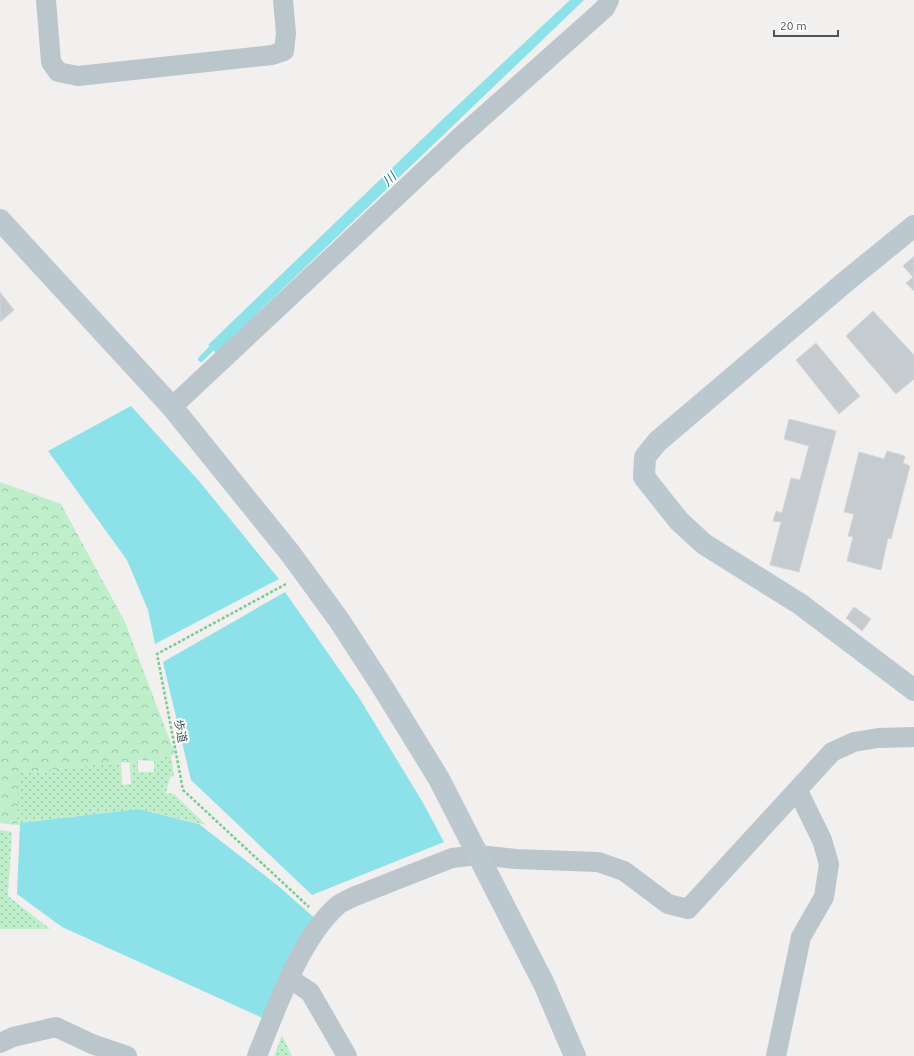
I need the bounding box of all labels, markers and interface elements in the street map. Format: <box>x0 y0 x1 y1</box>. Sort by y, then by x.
scale bar <box>774 12 838 38</box>
text: 20 m <box>780 19 807 32</box>
water label: 川 <box>379 168 400 189</box>
street label: 歩道 <box>172 718 190 744</box>

